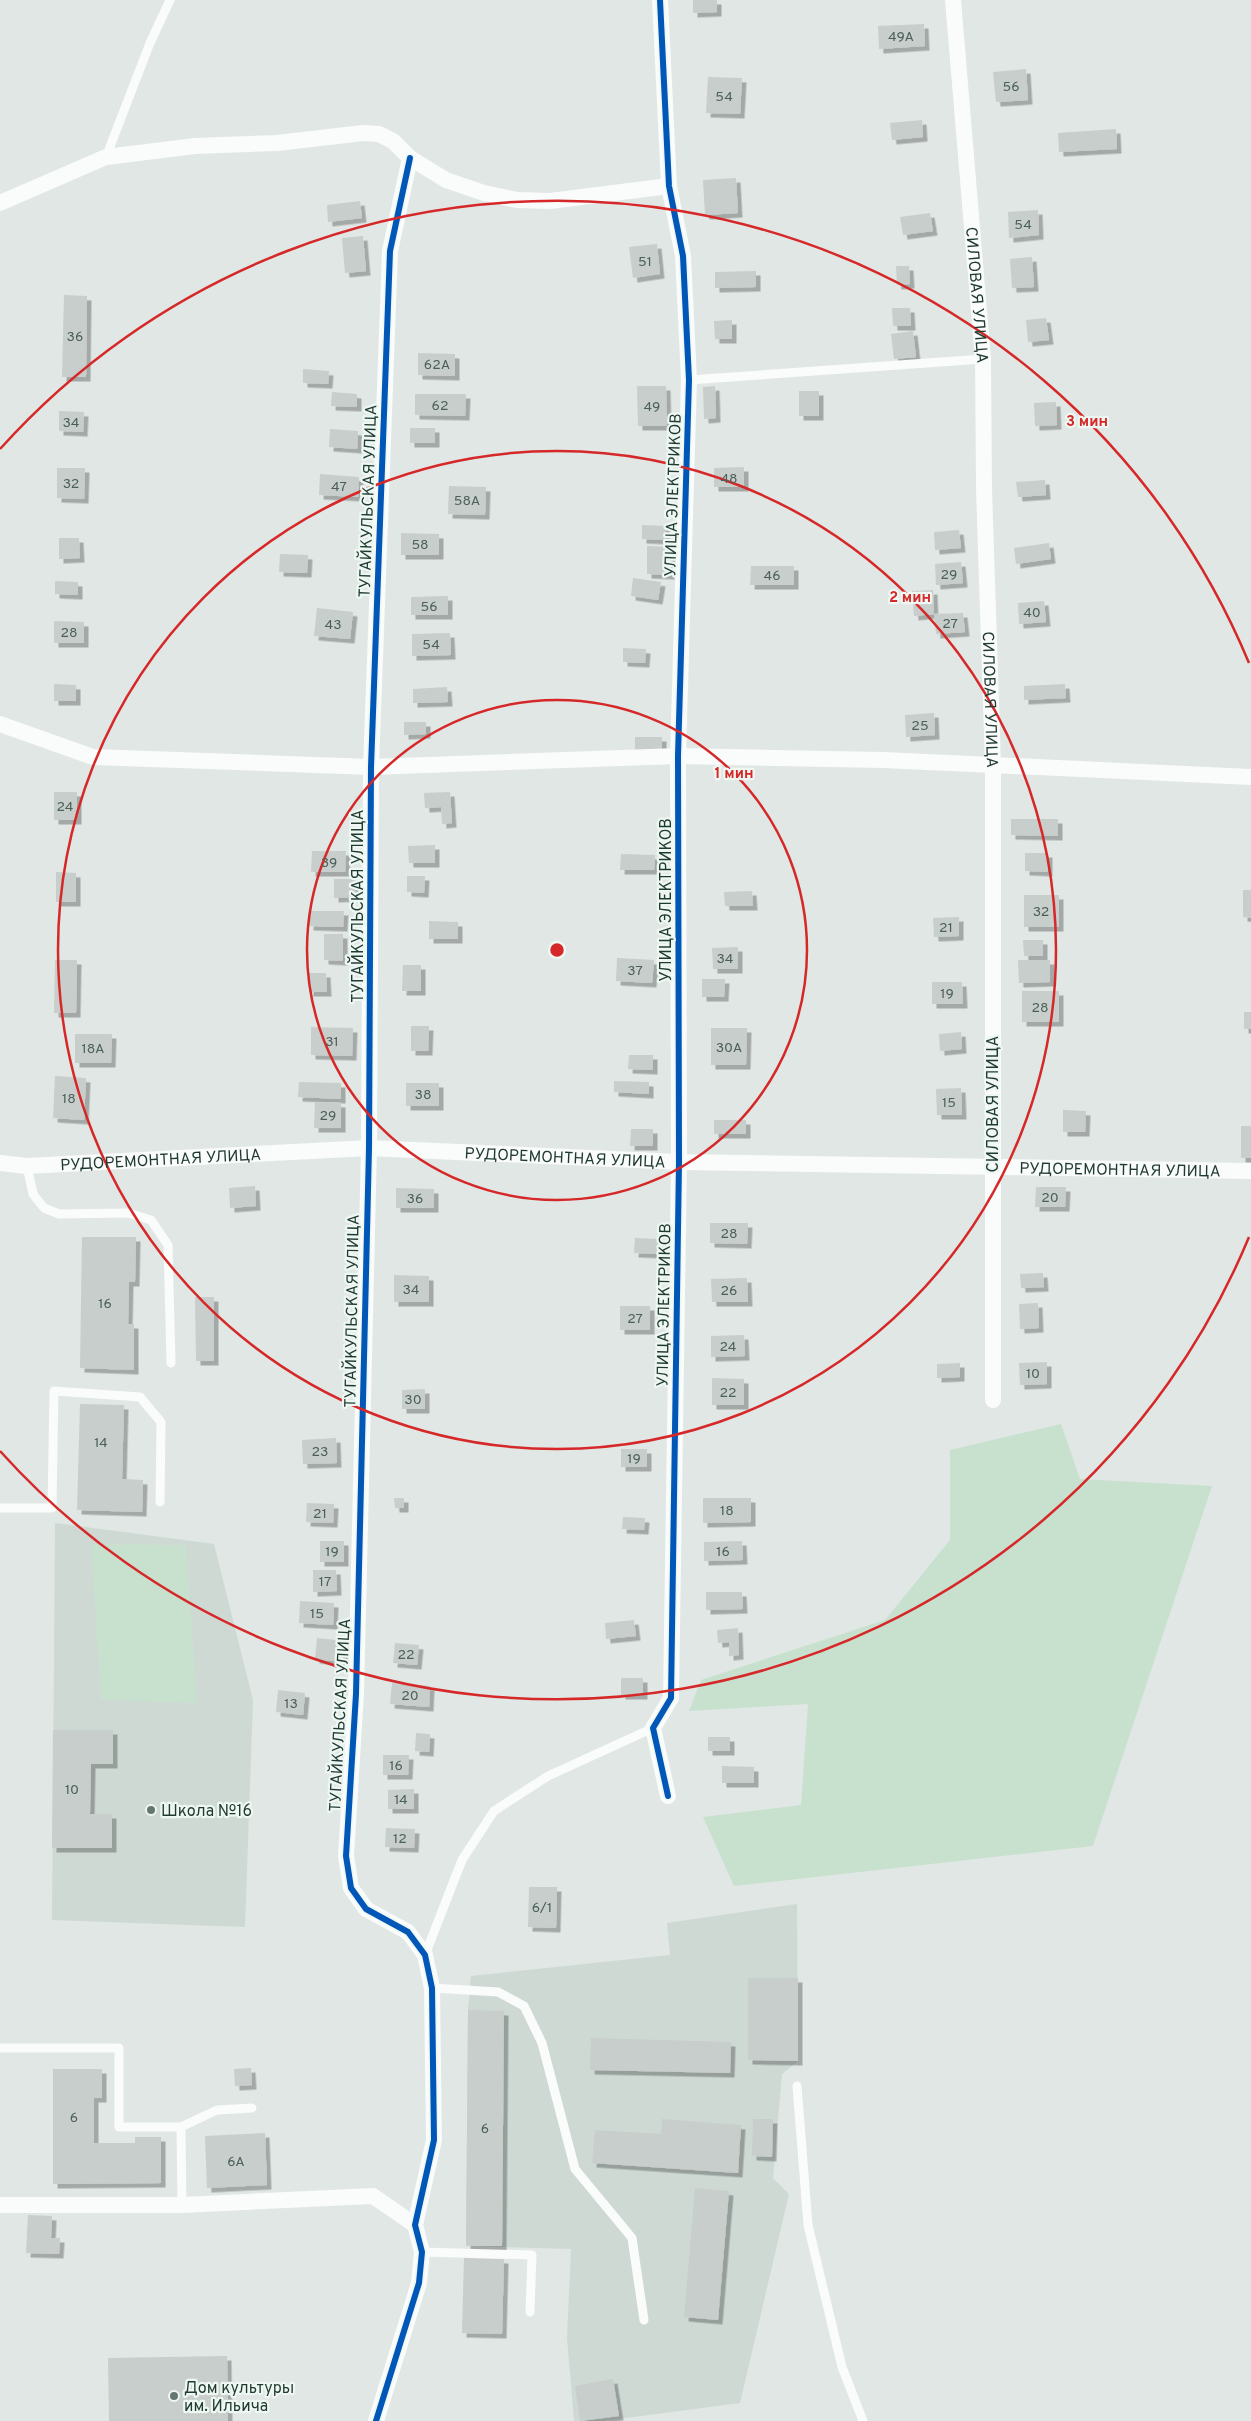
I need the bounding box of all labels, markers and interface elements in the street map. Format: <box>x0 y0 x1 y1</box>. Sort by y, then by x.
house number: 49А <box>888 29 914 46</box>
house number: 56 <box>1002 79 1020 96</box>
house number: 54 <box>715 89 733 106</box>
house number: 54 <box>1014 217 1032 234</box>
street label: СИЛОВАЯ УЛИЦА <box>960 226 991 364</box>
house number: 51 <box>638 254 652 271</box>
house number: 36 <box>67 329 83 346</box>
house number: 62А <box>424 357 450 374</box>
house number: 62 <box>432 398 448 415</box>
house number: 49 <box>644 399 660 416</box>
street label: ТУГАЙКУЛЬСКАЯ УЛИЦА <box>354 404 382 598</box>
street label: УЛИЦА ЭЛЕКТРИКОВ <box>661 413 687 577</box>
text: 3 мин <box>1066 413 1108 432</box>
house number: 34 <box>62 415 80 432</box>
house number: 48 <box>720 471 738 488</box>
house number: 32 <box>63 476 79 493</box>
house number: 47 <box>331 479 347 496</box>
house number: 58А <box>454 493 480 510</box>
house number: 58 <box>411 537 429 554</box>
house number: 29 <box>941 567 957 584</box>
house number: 46 <box>763 568 781 585</box>
text: 2 мин <box>889 589 931 608</box>
house number: 56 <box>420 599 438 616</box>
house number: 40 <box>1023 605 1041 622</box>
house number: 27 <box>942 616 958 633</box>
house number: 43 <box>324 617 342 634</box>
house number: 28 <box>60 625 78 642</box>
street label: СИЛОВАЯ УЛИЦА <box>977 631 1001 769</box>
house number: 54 <box>422 637 440 654</box>
house number: 25 <box>911 718 929 735</box>
text: 1 мин <box>715 765 753 784</box>
house number: 24 <box>56 799 74 816</box>
street label: ТУГАЙКУЛЬСКАЯ УЛИЦА <box>347 809 369 1003</box>
street label: УЛИЦА ЭЛЕКТРИКОВ <box>657 818 677 982</box>
house number: 39 <box>321 855 337 872</box>
house number: 32 <box>1033 904 1049 921</box>
house number: 21 <box>939 920 953 937</box>
centre of rings <box>548 941 566 959</box>
house number: 34 <box>716 951 734 968</box>
house number: 37 <box>627 963 643 980</box>
house number: 19 <box>940 986 954 1003</box>
house number: 28 <box>1031 1000 1049 1017</box>
house number: 31 <box>325 1034 339 1051</box>
street label: СИЛОВАЯ УЛИЦА <box>984 1035 1004 1172</box>
house number: 30А <box>716 1040 742 1057</box>
house number: 18А <box>81 1041 105 1058</box>
house number: 38 <box>415 1087 431 1104</box>
house number: 18 <box>62 1091 76 1108</box>
house number: 15 <box>942 1095 956 1112</box>
house number: 29 <box>320 1108 336 1125</box>
street label: РУДОРЕМОНТНАЯ УЛИЦА <box>464 1144 666 1173</box>
street label: РУДОРЕМОНТНАЯ УЛИЦА <box>60 1146 262 1176</box>
street label: РУДОРЕМОНТНАЯ УЛИЦА <box>1019 1159 1221 1183</box>
house number: 20 <box>1041 1190 1059 1207</box>
house number: 36 <box>407 1191 423 1208</box>
street label: ТУГАЙКУЛЬСКАЯ УЛИЦА <box>339 1214 365 1408</box>
street label: УЛИЦА ЭЛЕКТРИКОВ <box>654 1223 676 1387</box>
house number: 28 <box>720 1226 738 1243</box>
house number: 34 <box>402 1282 420 1299</box>
house number: 26 <box>721 1283 737 1300</box>
house number: 16 <box>98 1296 112 1313</box>
house number: 27 <box>627 1311 643 1328</box>
house number: 24 <box>719 1339 737 1356</box>
house number: 10 <box>1026 1366 1040 1383</box>
house number: 22 <box>719 1385 737 1402</box>
house number: 30 <box>404 1392 422 1409</box>
house number: 14 <box>94 1435 108 1452</box>
house number: 23 <box>312 1444 329 1461</box>
house number: 19 <box>627 1451 641 1468</box>
house number: 18 <box>720 1503 734 1520</box>
house number: 21 <box>313 1506 327 1523</box>
house number: 19 <box>325 1544 339 1561</box>
house number: 16 <box>716 1544 730 1561</box>
house number: 17 <box>319 1574 331 1591</box>
house number: 15 <box>310 1606 324 1623</box>
street label: ТУГАЙКУЛЬСКАЯ УЛИЦА <box>324 1618 356 1812</box>
house number: 22 <box>397 1647 415 1664</box>
house number: 20 <box>401 1688 419 1705</box>
house number: 13 <box>284 1696 298 1713</box>
house number: 16 <box>389 1758 403 1775</box>
house number: 10 <box>65 1782 79 1799</box>
house number: 14 <box>394 1792 408 1809</box>
place label: Школа №16 <box>161 1802 252 1822</box>
marker: Школа №16 <box>145 1804 157 1816</box>
house number: 12 <box>393 1831 407 1848</box>
house number: 6/1 <box>532 1900 552 1917</box>
house number: 6 <box>70 2110 78 2127</box>
house number: 6 <box>481 2121 489 2138</box>
house number: 6А <box>227 2154 245 2171</box>
place label: Дом культуры им. Ильича <box>184 2379 294 2417</box>
marker: Дом культуры им. Ильича <box>168 2390 180 2402</box>

